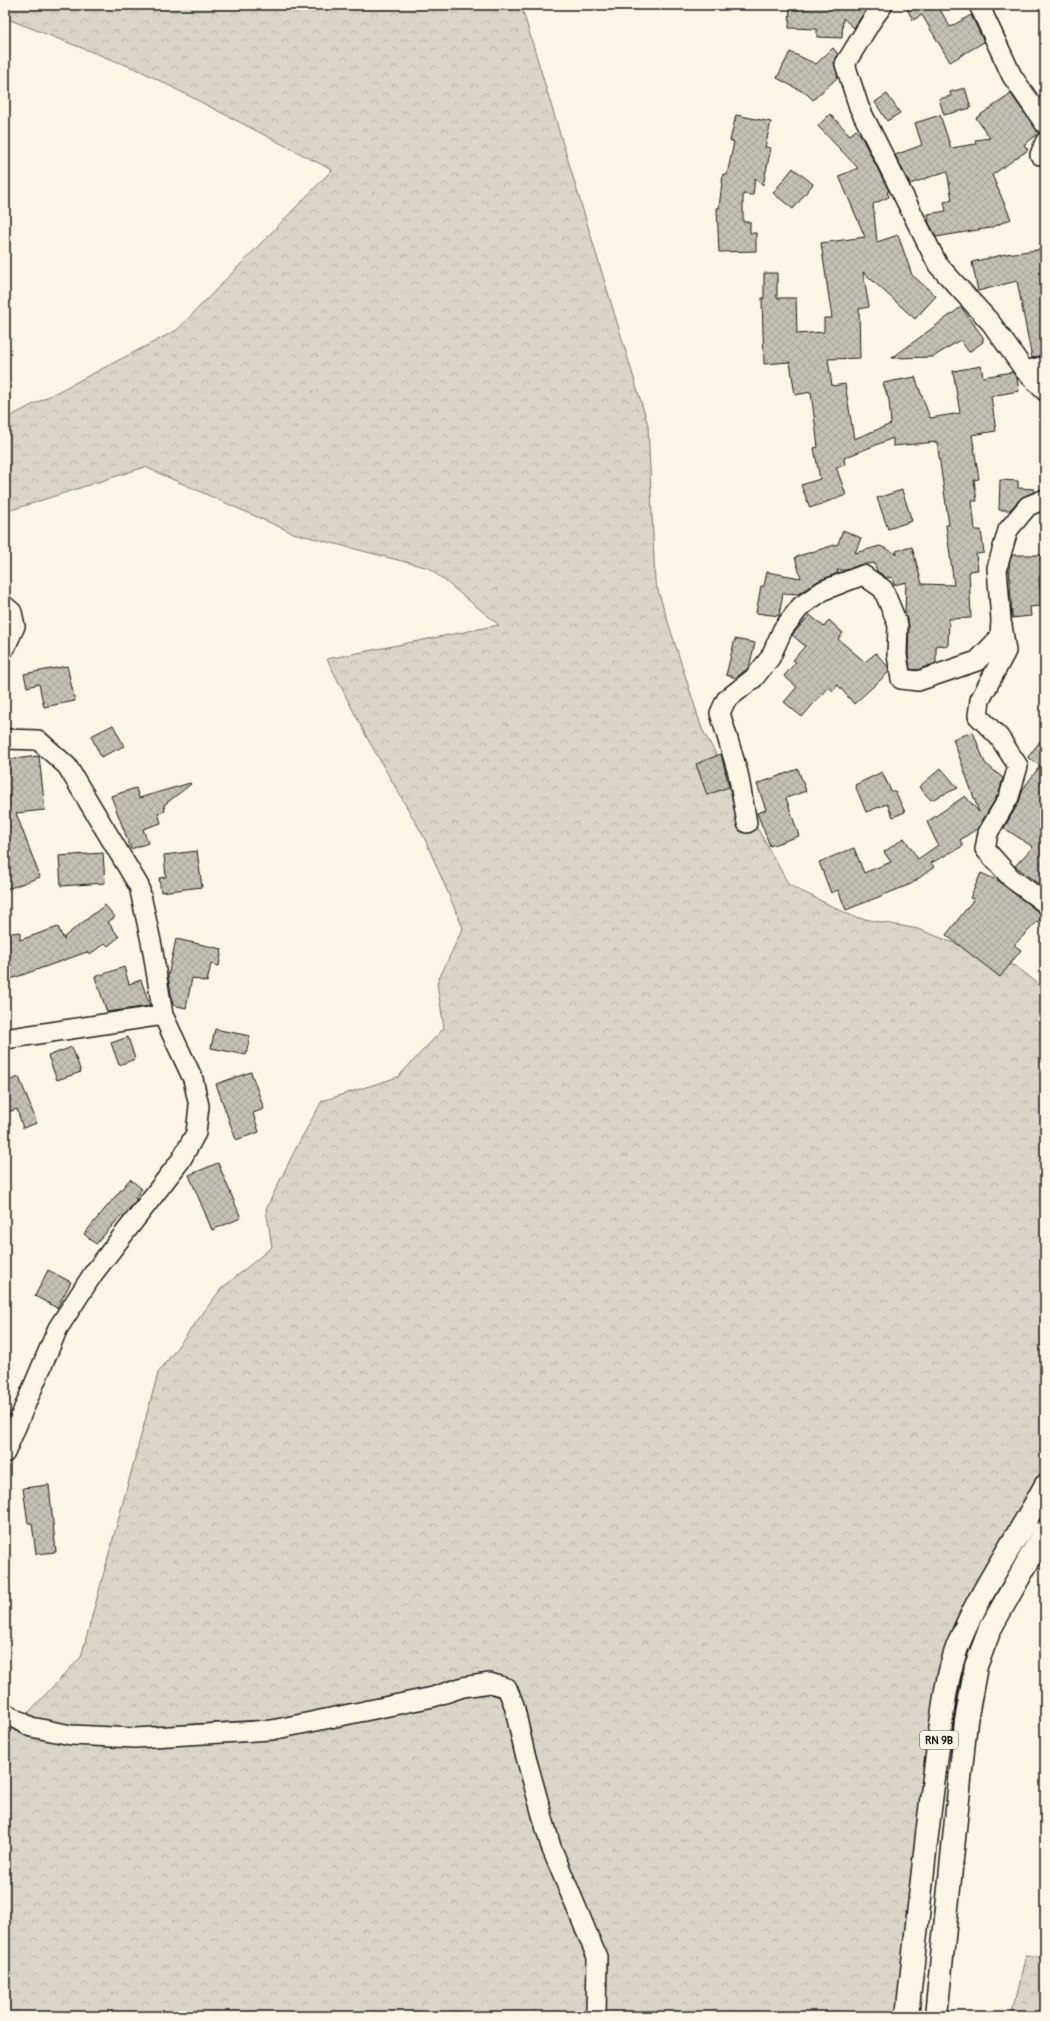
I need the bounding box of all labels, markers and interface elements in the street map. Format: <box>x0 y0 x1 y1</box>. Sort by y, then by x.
road number: RN 9B <box>920 1731 958 1749</box>

